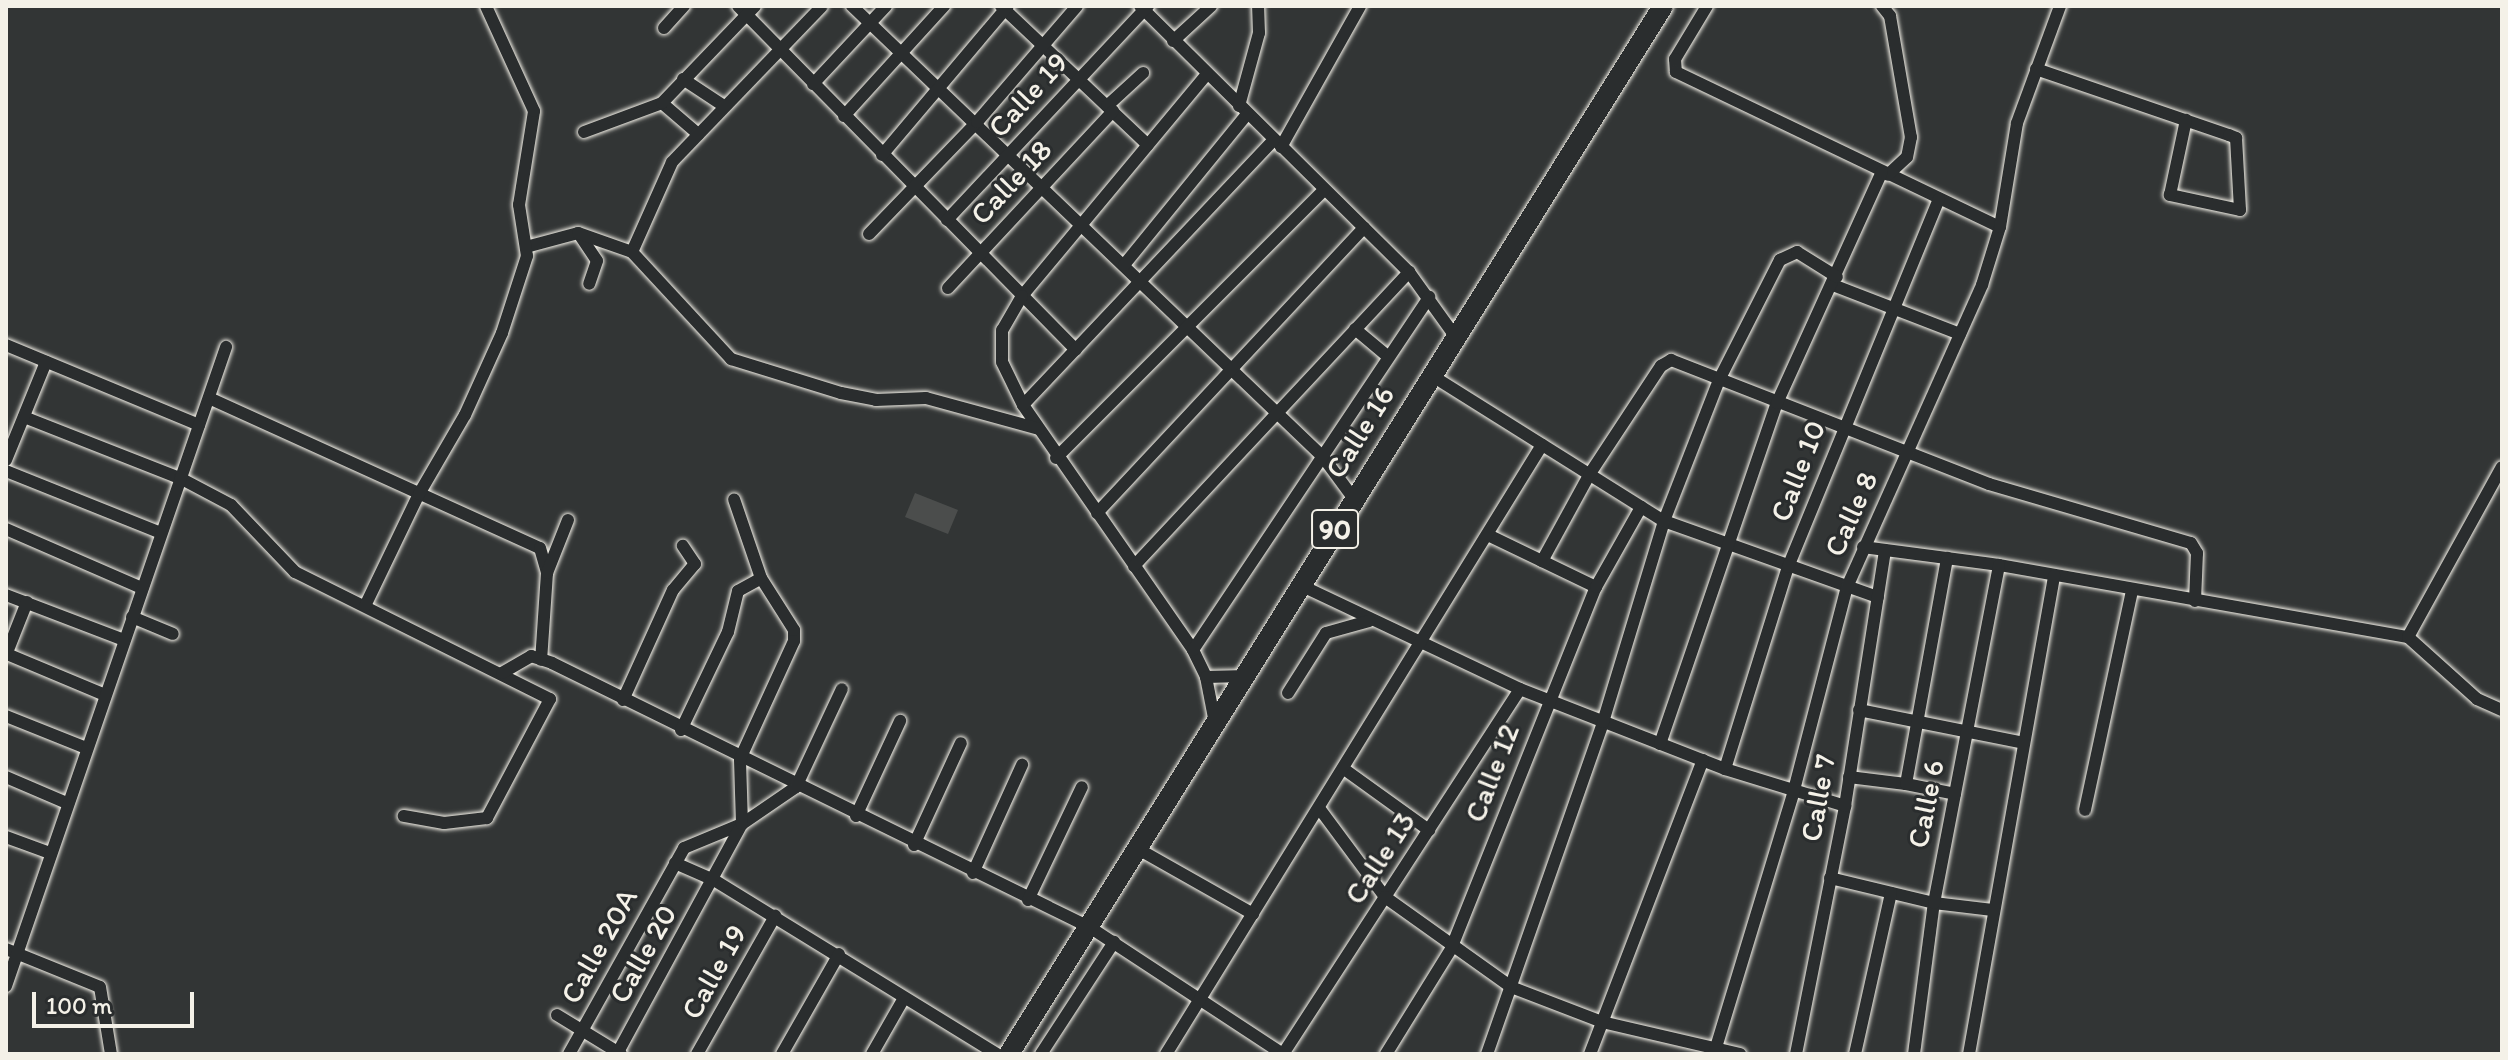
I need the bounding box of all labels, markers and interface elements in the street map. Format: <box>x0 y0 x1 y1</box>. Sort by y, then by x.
street label: Calle 19 <box>980 45 1076 145</box>
street label: Calle 18 <box>963 132 1059 232</box>
street label: Calle 16 <box>1318 379 1402 485</box>
street label: Calle 10 <box>1762 415 1834 527</box>
street label: Calle 8 <box>1816 466 1886 562</box>
road number: 90 <box>1311 505 1359 553</box>
street label: Calle 12 <box>1457 719 1527 827</box>
street label: Calle 7 <box>1793 752 1843 844</box>
street label: Calle 6 <box>1900 757 1952 851</box>
street label: Calle 13 <box>1337 805 1423 911</box>
street label: Calle 20A <box>553 882 645 1010</box>
street label: Calle 20 <box>601 898 685 1010</box>
street label: Calle 19 <box>673 918 755 1026</box>
scale bar <box>36 976 198 1026</box>
text: 100 m <box>46 991 112 1020</box>

